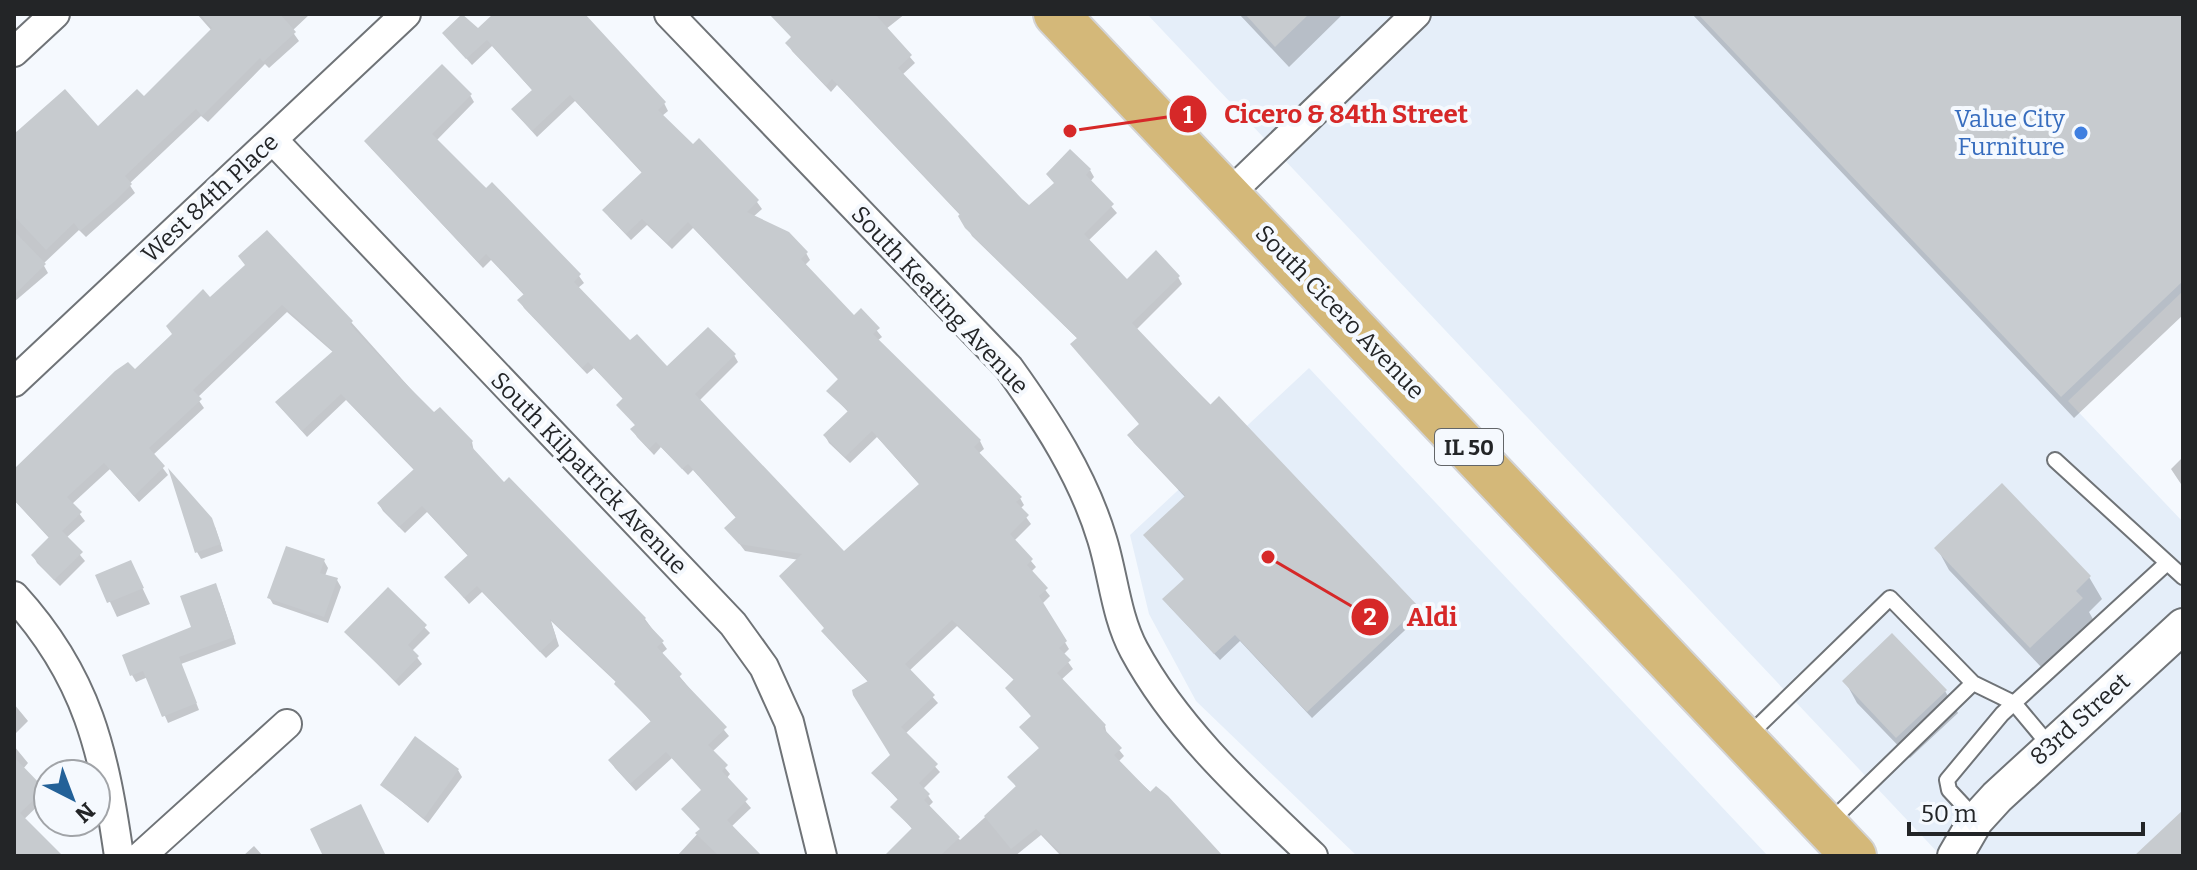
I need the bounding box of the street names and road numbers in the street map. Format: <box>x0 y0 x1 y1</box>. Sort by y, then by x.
street label: West 84th Place <box>136 128 284 268</box>
street label: South Keating Avenue <box>846 200 1034 400</box>
street label: South Cicero Avenue <box>1250 219 1430 405</box>
street label: South Kilpatrick Avenue <box>485 366 693 580</box>
road number: IL 50 <box>1435 429 1503 465</box>
street label: 83rd Street <box>2025 667 2136 771</box>

